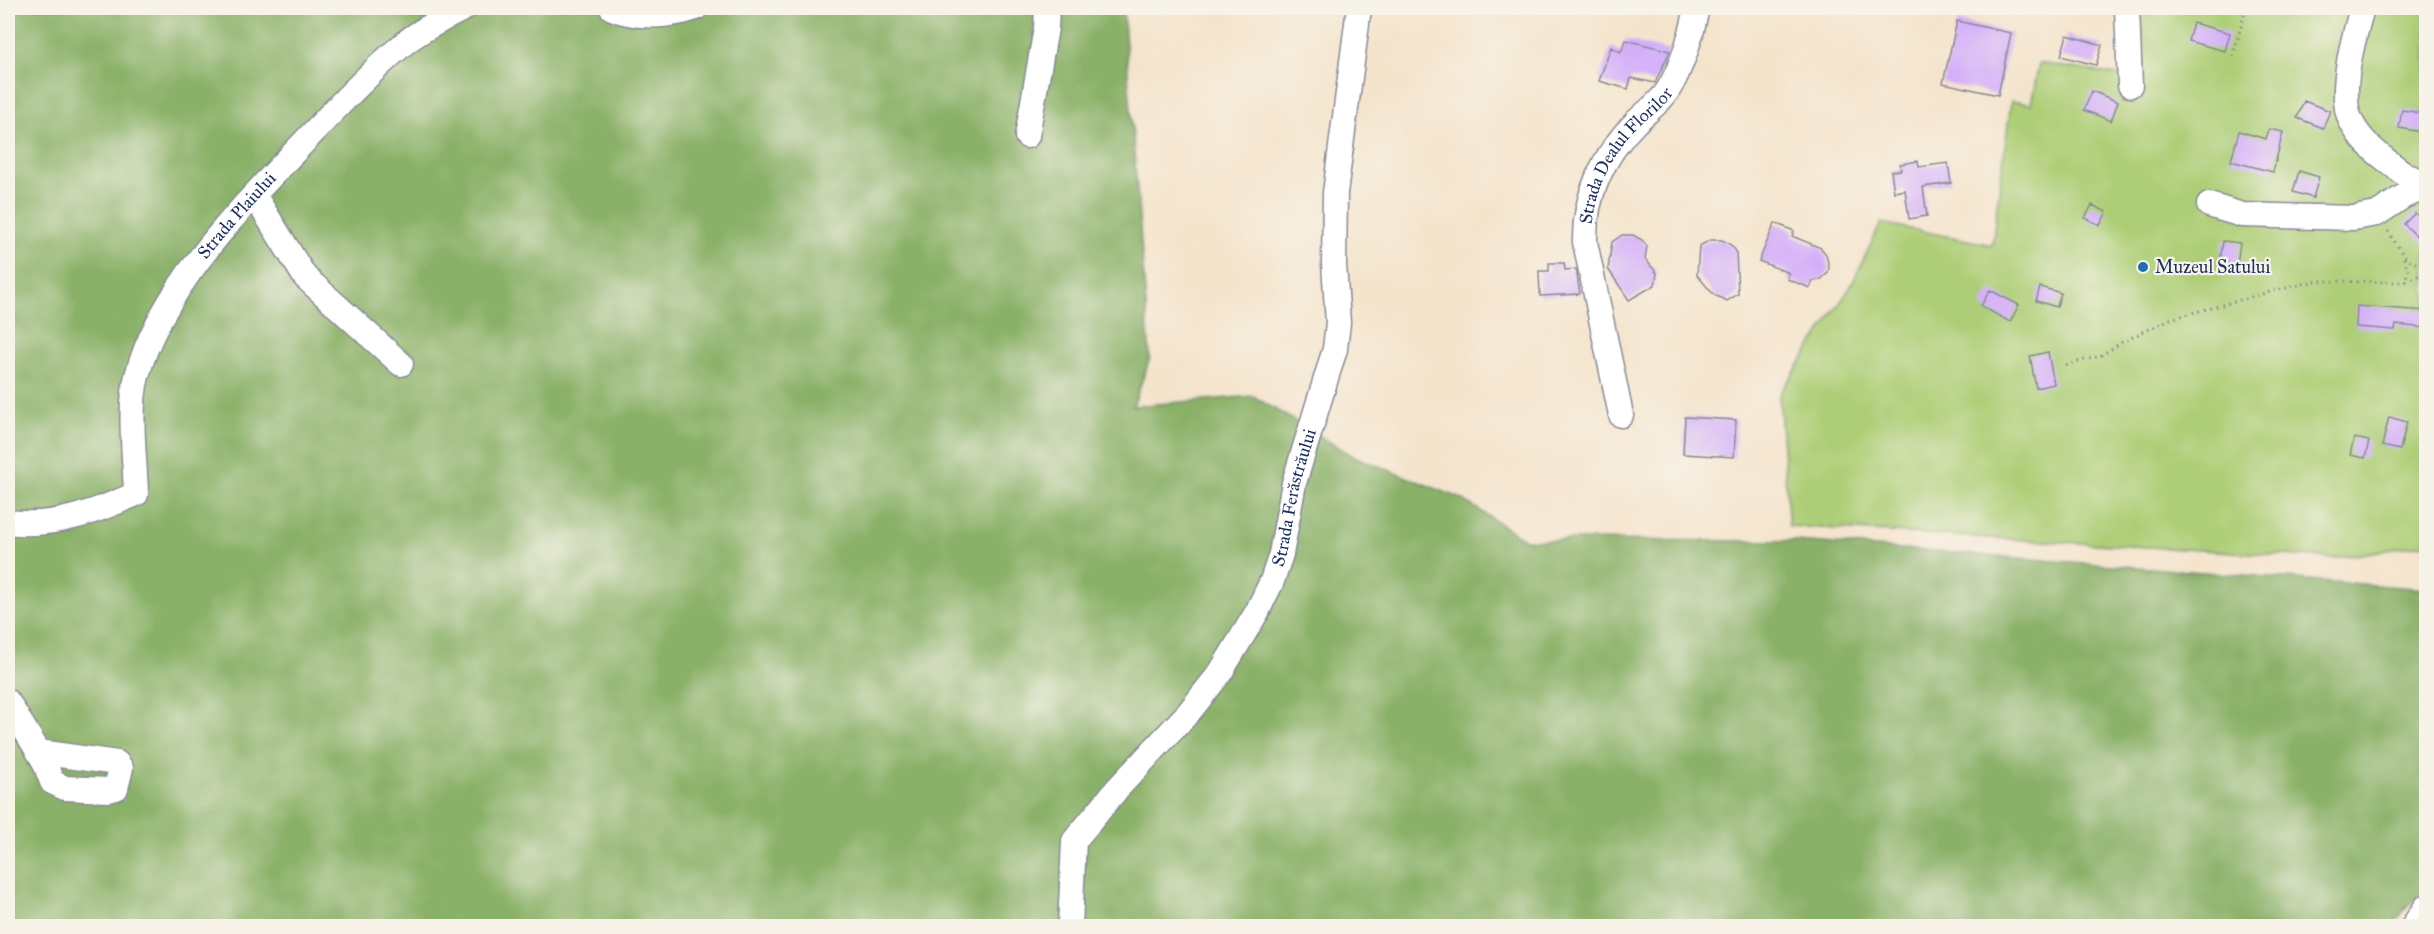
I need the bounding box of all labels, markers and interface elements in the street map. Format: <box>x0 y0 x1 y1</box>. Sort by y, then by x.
street label: Strada Dealul Florilor <box>1575 83 1678 225</box>
street label: Strada Plaiului <box>193 167 281 263</box>
place label: Muzeul Satului <box>2155 256 2270 278</box>
marker: Muzeul Satului <box>2136 260 2150 274</box>
street label: Strada Ferăstrăului <box>1267 426 1321 569</box>

